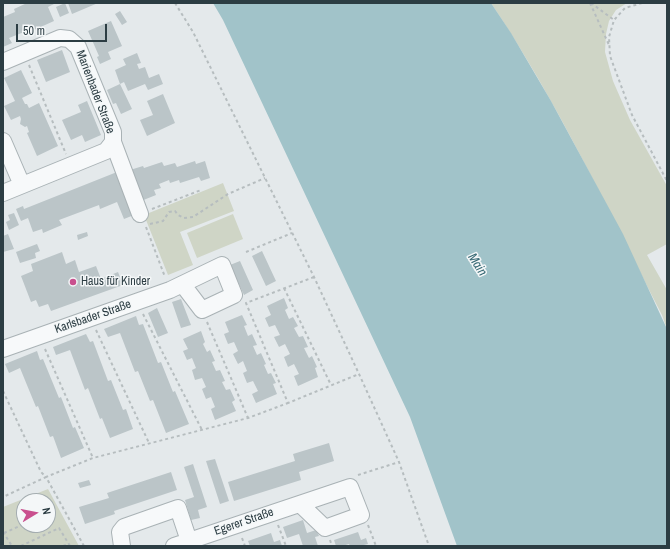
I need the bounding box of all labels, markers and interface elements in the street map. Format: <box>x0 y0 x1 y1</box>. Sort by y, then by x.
scale bar <box>18 16 109 42</box>
text: 50 m <box>23 23 45 39</box>
street label: Marienbader Straße <box>73 48 117 136</box>
water label: Main <box>464 251 490 279</box>
place label: Haus für Kinder <box>81 275 150 289</box>
marker: Haus für Kinder <box>68 277 78 287</box>
street label: Karlsbader Straße <box>53 297 133 337</box>
north arrow <box>16 493 56 533</box>
street label: Egerer Straße <box>212 505 276 539</box>
text: N <box>39 507 54 516</box>

